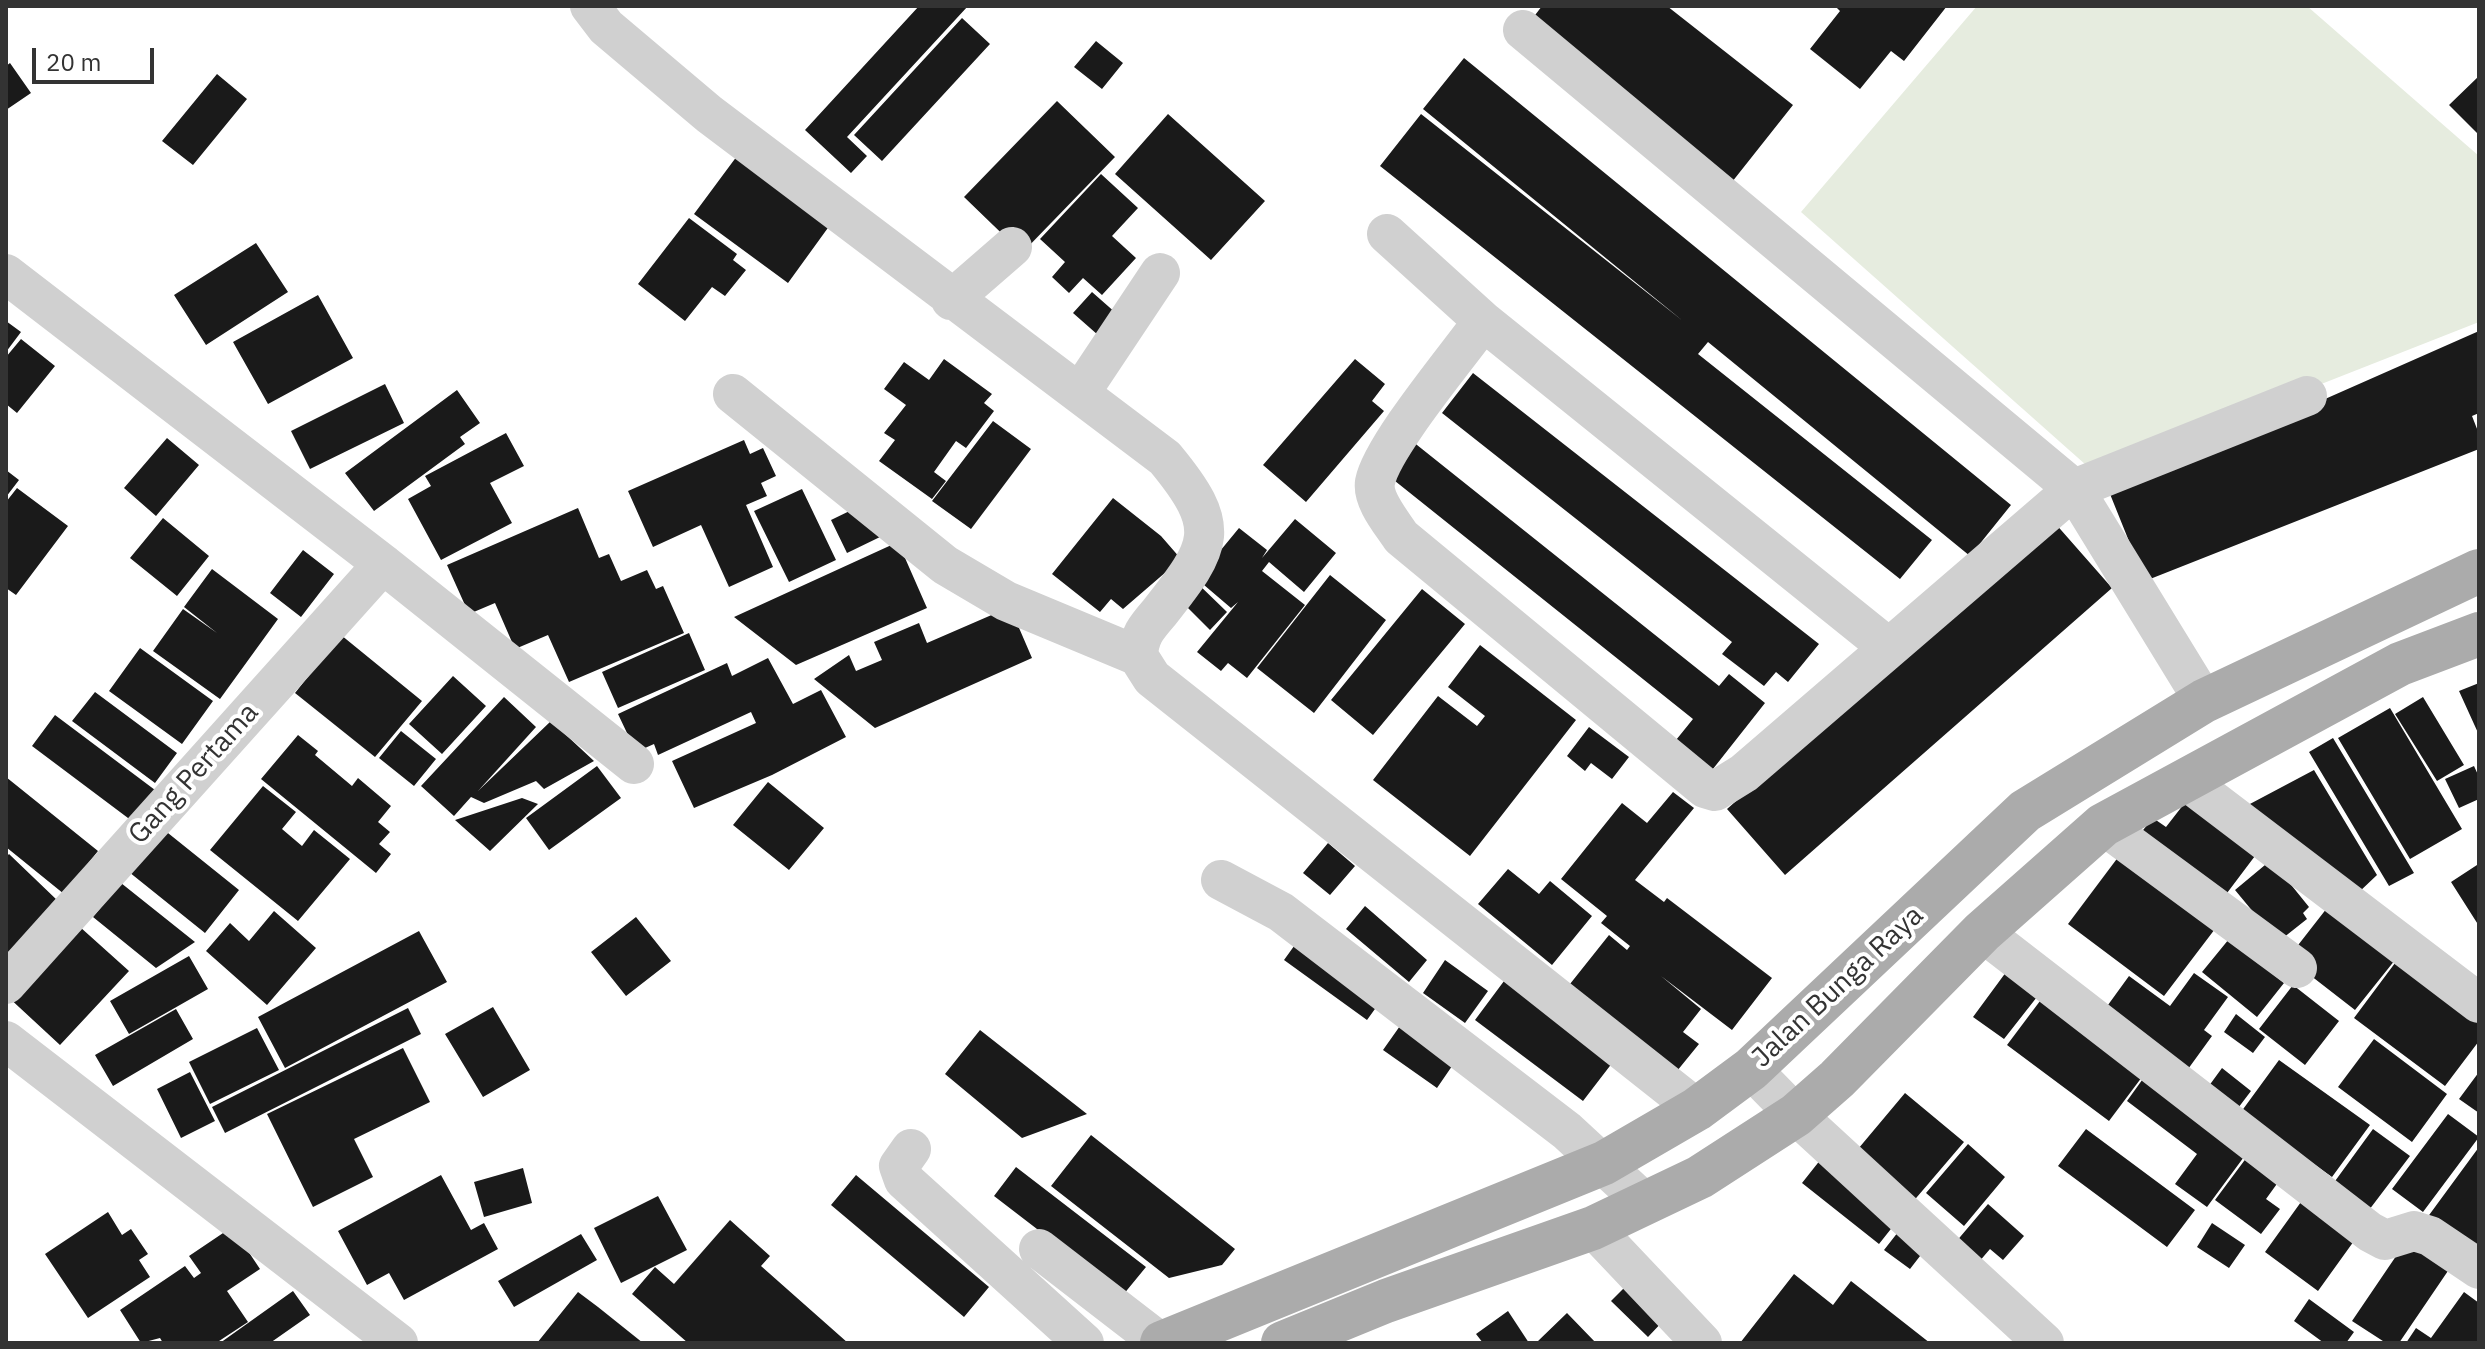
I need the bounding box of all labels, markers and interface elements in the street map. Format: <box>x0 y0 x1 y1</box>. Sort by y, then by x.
scale bar <box>36 32 158 82</box>
text: 20 m <box>46 46 101 78</box>
street label: Gang Pertama <box>122 697 266 851</box>
street label: Jalan Bunga Raya <box>1745 899 1931 1075</box>

